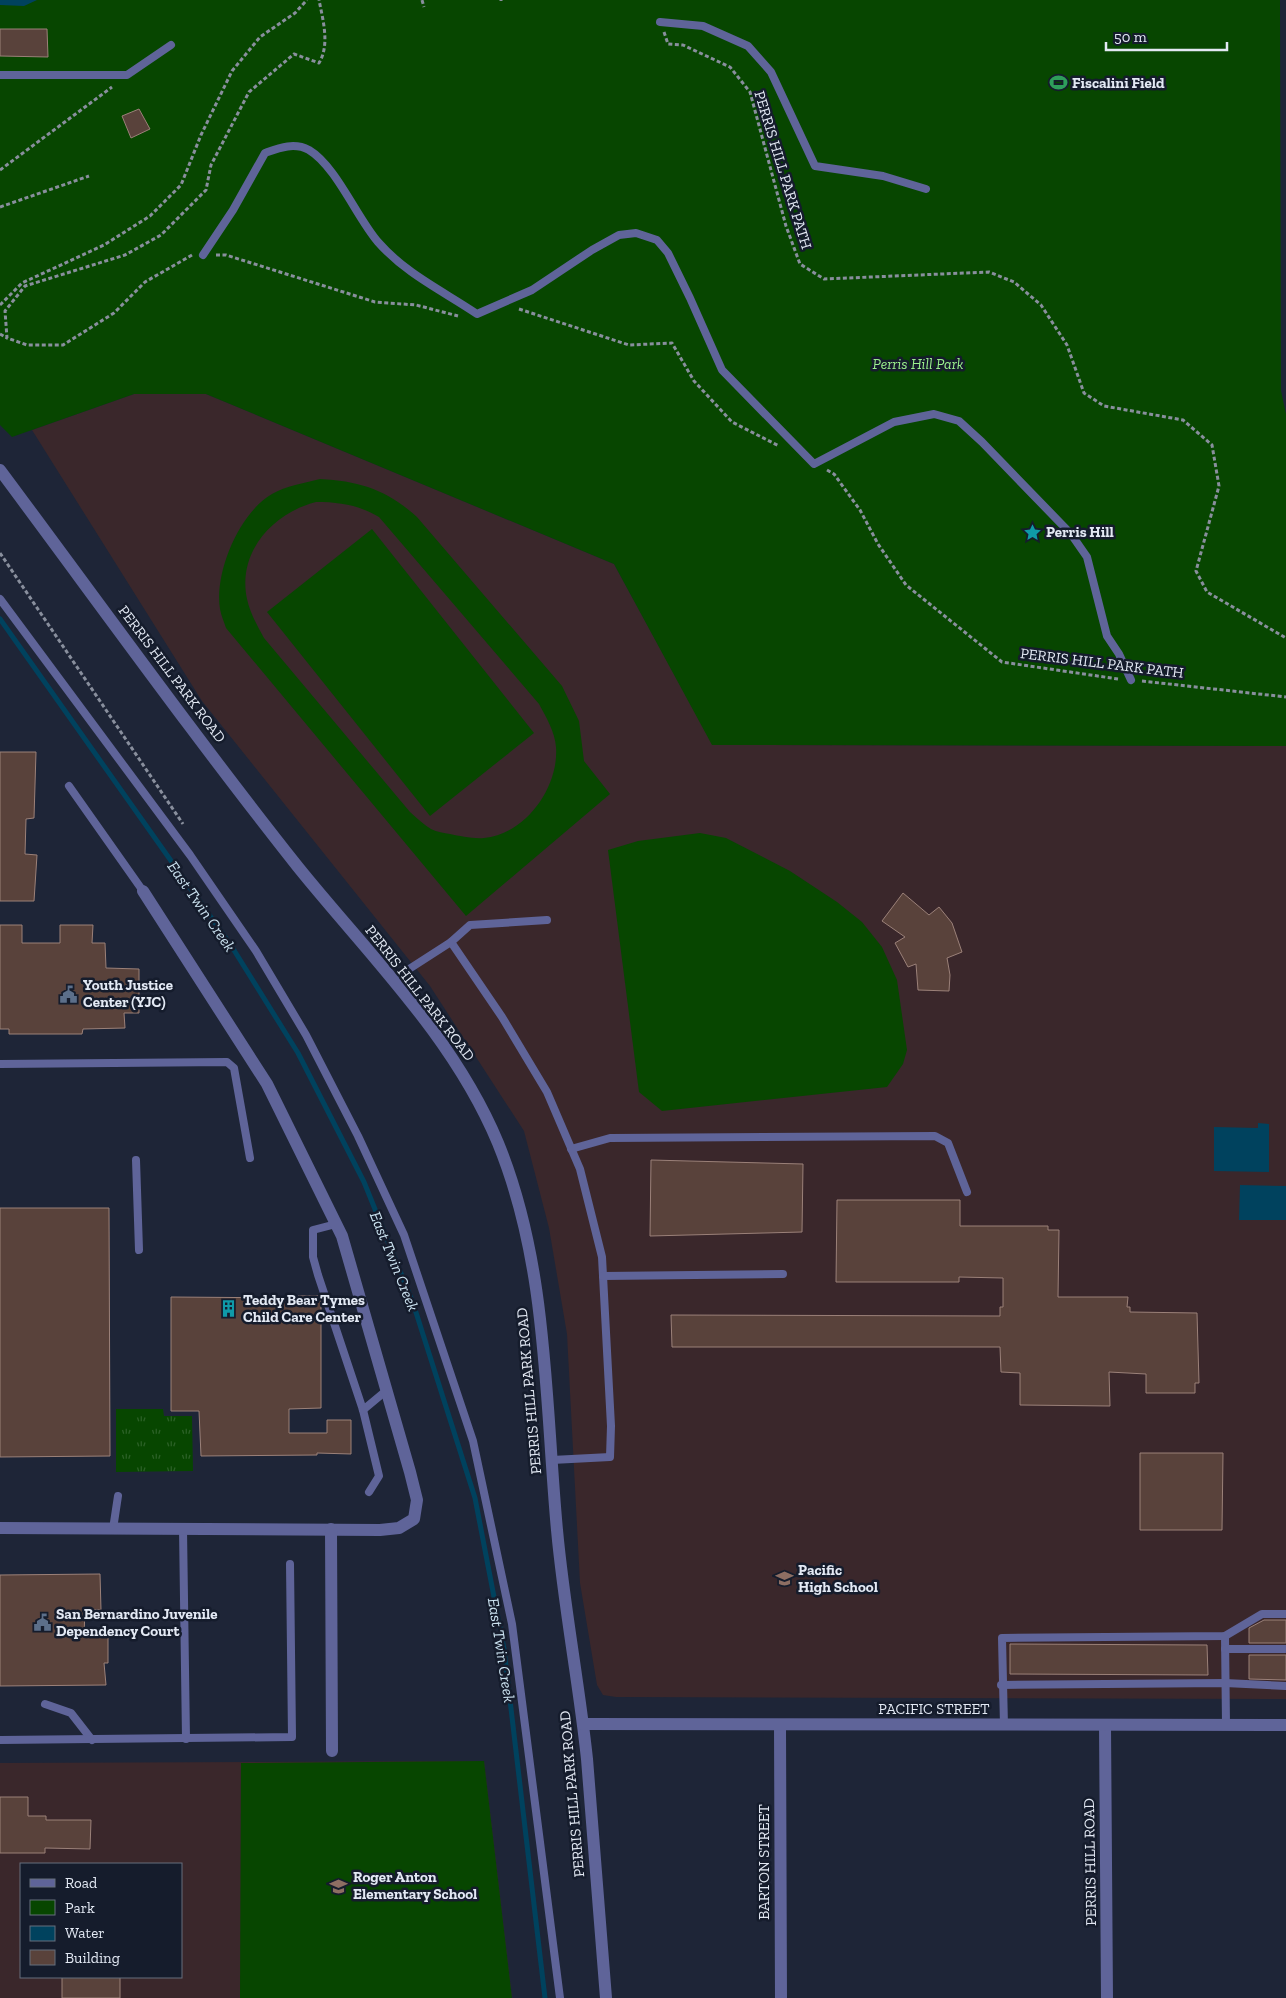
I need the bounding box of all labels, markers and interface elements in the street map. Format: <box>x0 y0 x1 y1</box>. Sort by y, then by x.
scale bar <box>1106 20 1227 52</box>
text: 50 m <box>1114 28 1147 46</box>
sports icon: Fiscalini Field <box>1048 73 1068 93</box>
place label: Fiscalini Field <box>1072 74 1165 92</box>
street label: PERRIS HILL PARK PATH <box>750 89 816 251</box>
park label: Perris Hill Park <box>872 355 964 373</box>
place icon: Perris Hill <box>1022 522 1042 542</box>
place label: Perris Hill <box>1046 523 1114 541</box>
street label: PERRIS HILL PARK ROAD <box>114 602 230 746</box>
street label: PERRIS HILL PARK PATH <box>1019 644 1185 682</box>
water label: East Twin Creek <box>163 857 240 955</box>
street label: PERRIS HILL PARK ROAD <box>361 922 479 1064</box>
place label: Youth Justice Center (YJC) <box>83 976 173 1011</box>
public building icon: Youth Justice Center (YJC) <box>59 984 79 1004</box>
water label: East Twin Creek <box>366 1209 423 1314</box>
place label: Teddy Bear Tymes Child Care Center <box>243 1291 365 1326</box>
building icon: Teddy Bear Tymes Child Care Center <box>219 1299 239 1319</box>
street label: PERRIS HILL PARK ROAD <box>513 1307 545 1475</box>
place label: Pacific High School <box>798 1561 878 1596</box>
school or university icon: Pacific High School <box>774 1569 794 1589</box>
water label: East Twin Creek <box>484 1596 519 1704</box>
place label: San Bernardino Juvenile Dependency Court <box>56 1605 218 1640</box>
public building icon: San Bernardino Juvenile Dependency Court <box>32 1613 52 1633</box>
street label: PACIFIC STREET <box>878 1700 990 1718</box>
street label: PERRIS HILL PARK ROAD <box>556 1710 588 1878</box>
street label: PERRIS HILL ROAD <box>1080 1798 1100 1926</box>
street label: BARTON STREET <box>755 1804 773 1920</box>
legend <box>20 1863 182 1978</box>
place label: Roger Anton Elementary School <box>353 1868 477 1903</box>
text: Road <box>65 1874 98 1892</box>
school or university icon: Roger Anton Elementary School <box>329 1876 349 1896</box>
text: Park <box>65 1899 95 1917</box>
text: Water <box>65 1924 105 1942</box>
text: Building <box>65 1949 120 1967</box>

